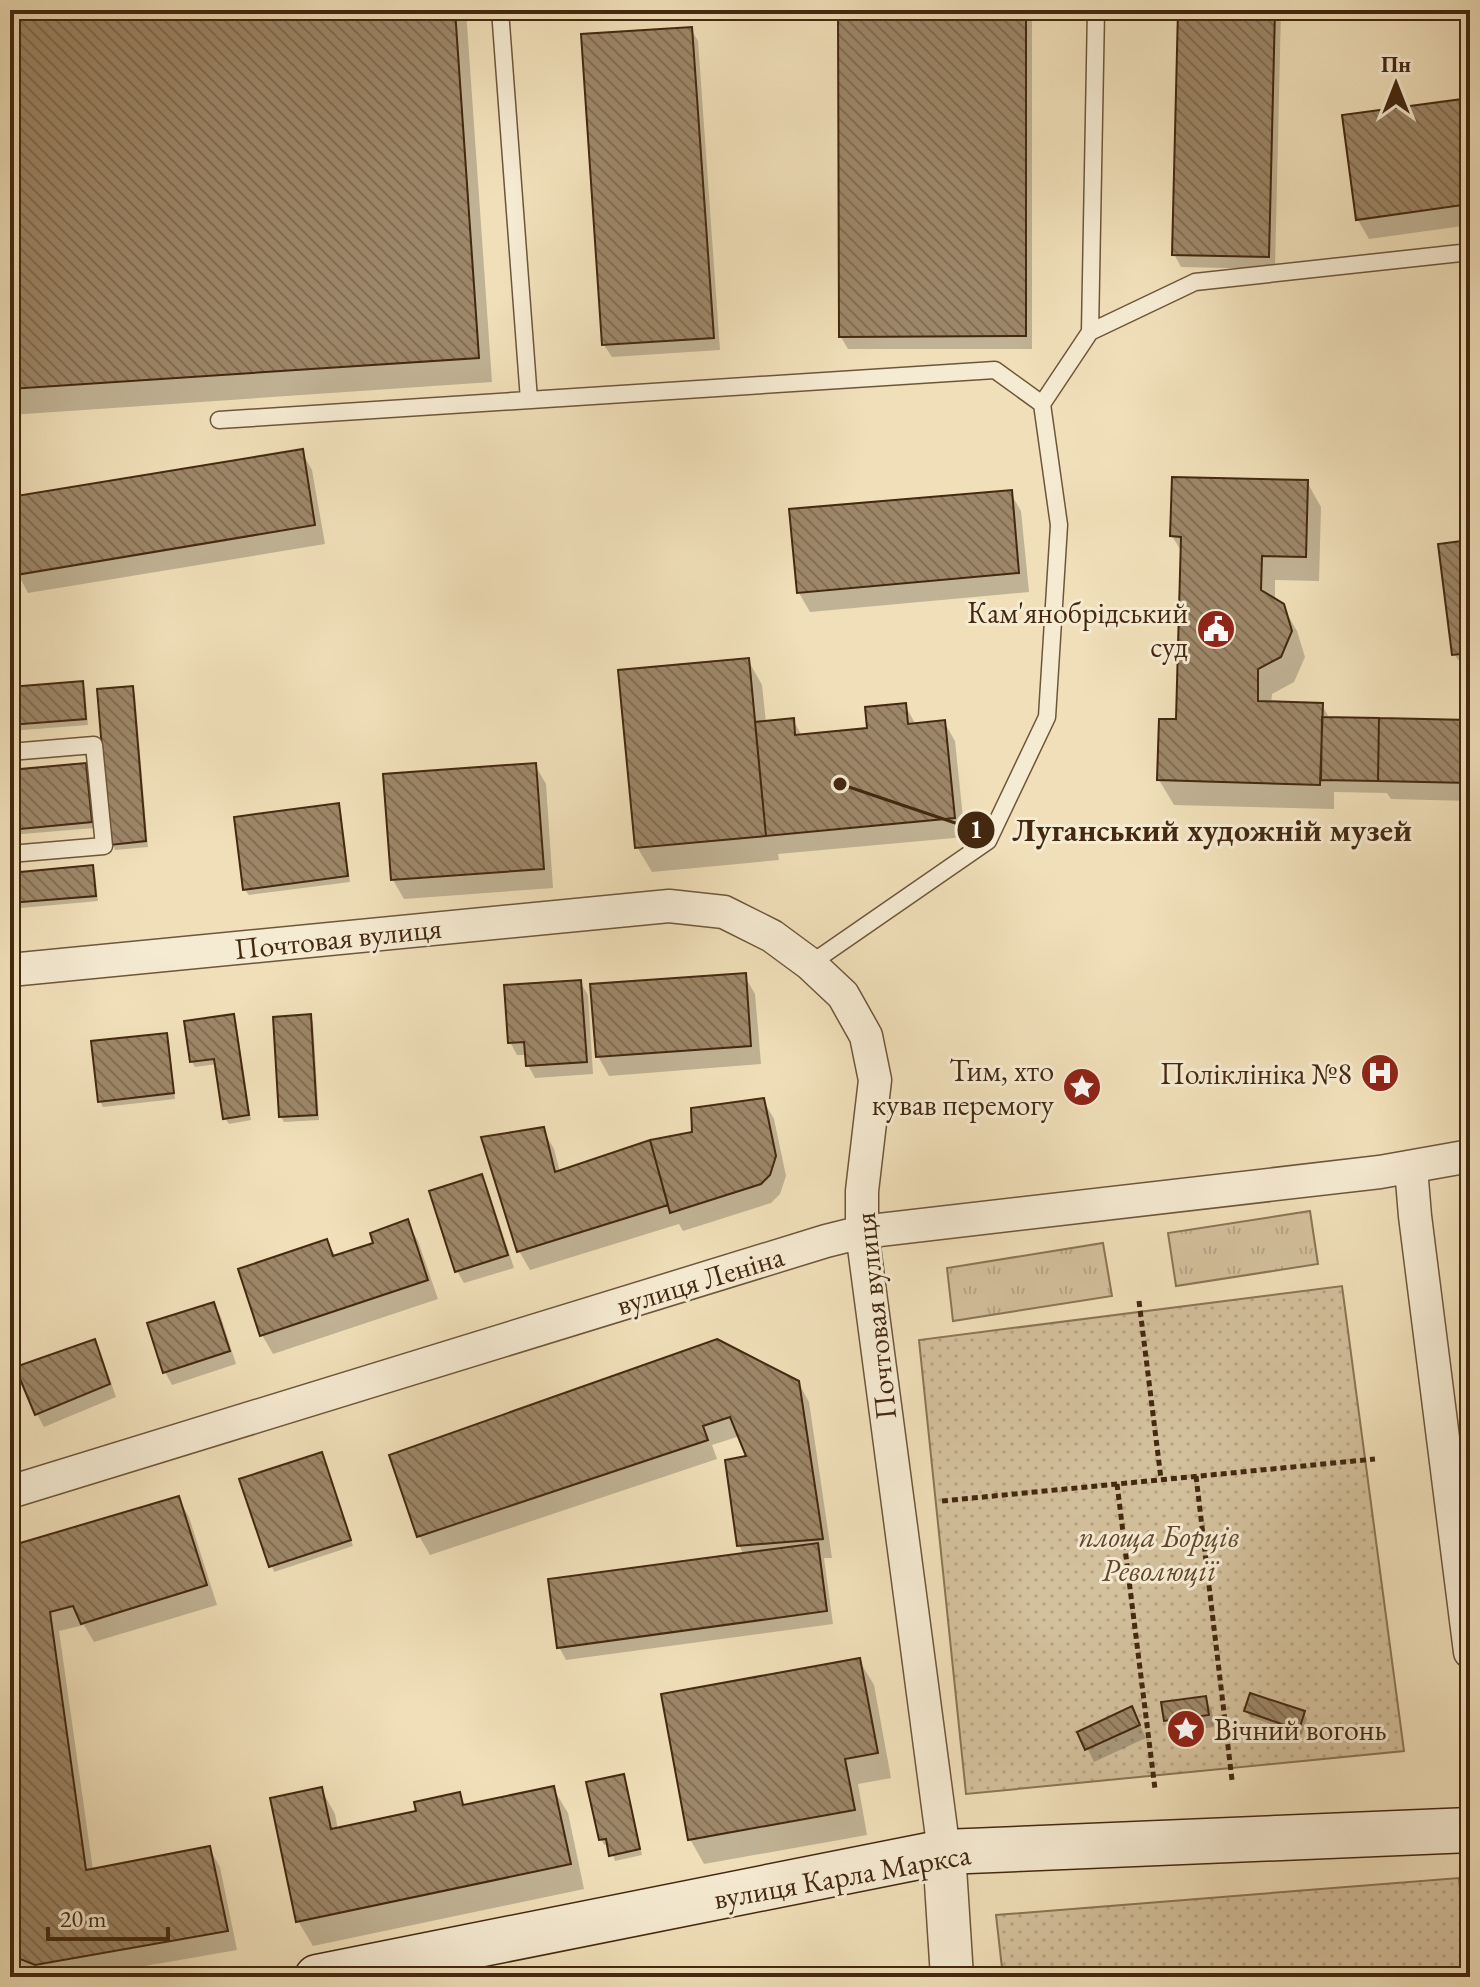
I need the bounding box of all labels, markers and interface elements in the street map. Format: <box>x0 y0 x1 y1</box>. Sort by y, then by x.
north arrow <box>1356 44 1436 124</box>
text: Пн <box>1381 50 1411 79</box>
place label: Кам'янобрідський суд <box>967 593 1188 666</box>
public building icon: Кам'янобрідський суд <box>1195 608 1237 650</box>
callout: Луганський художній музей <box>956 802 1428 858</box>
text: Луганський художній музей <box>1012 809 1412 851</box>
text: 1 <box>970 814 982 845</box>
street label: Почтовая вулиця <box>232 908 444 968</box>
place label: Тим, хто кував перемогу <box>872 1051 1055 1124</box>
hospital icon: Поліклініка №8 <box>1359 1052 1401 1094</box>
place label: Поліклініка №8 <box>1160 1054 1352 1093</box>
place icon: Тим, хто кував перемогу <box>1061 1066 1103 1108</box>
street label: Почтовая вулиця <box>845 1210 905 1422</box>
street label: вулиця Леніна <box>611 1236 789 1324</box>
park label: площа Борців Революції <box>1079 1517 1239 1590</box>
place icon: Вічний вогонь <box>1165 1708 1207 1750</box>
place label: Вічний вогонь <box>1214 1710 1387 1749</box>
street label: вулиця Карла Маркса <box>710 1834 974 1918</box>
scale bar <box>48 1891 168 1941</box>
text: 20 m <box>60 1903 107 1934</box>

